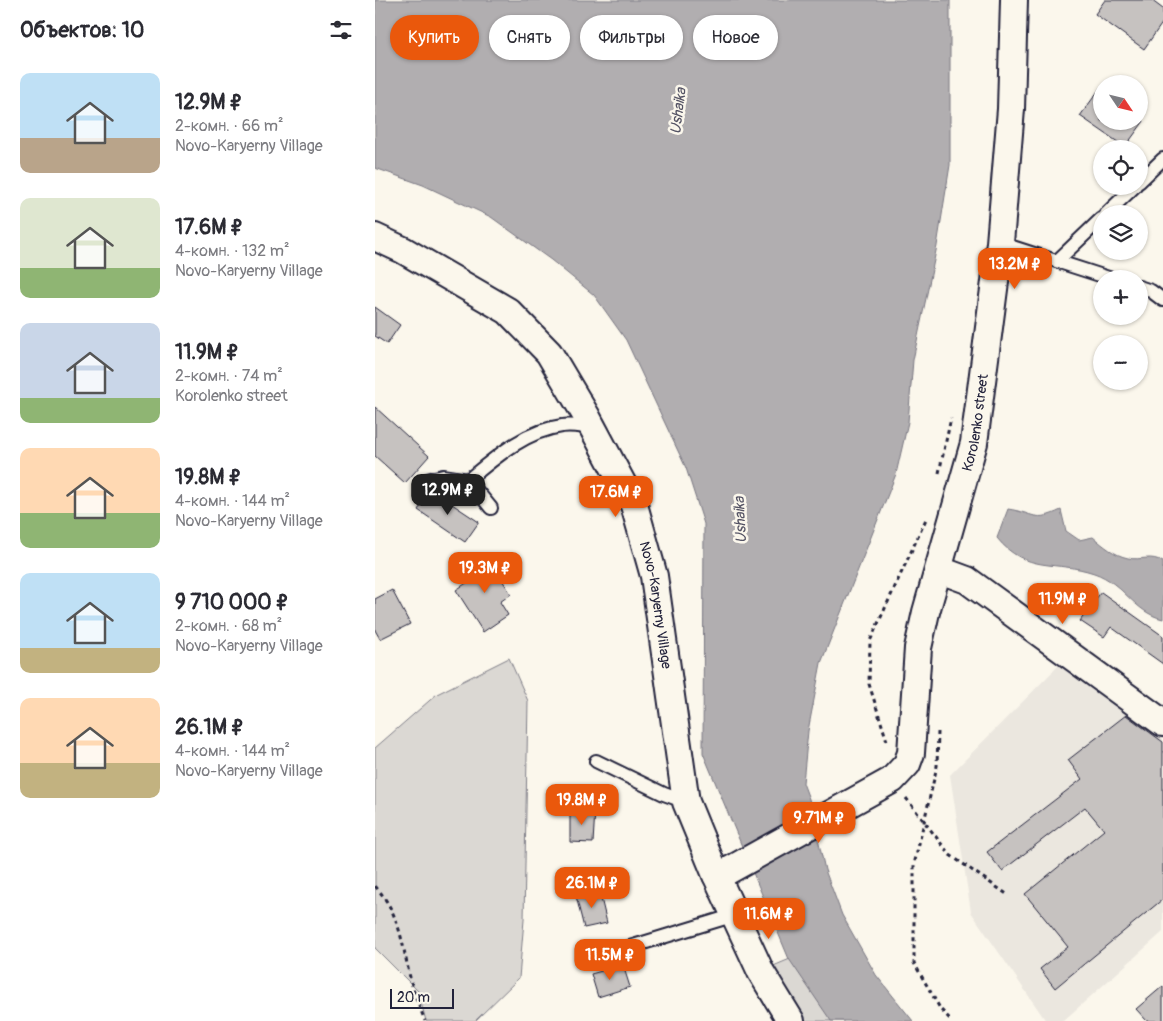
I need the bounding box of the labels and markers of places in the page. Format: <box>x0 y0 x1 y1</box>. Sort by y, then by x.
pin: 13.2M ₽ <box>969 248 1061 290</box>
pin: 12.9M ₽ <box>402 474 494 516</box>
pin: 17.6M ₽ <box>570 476 662 518</box>
pin: 19.3M ₽ <box>439 552 531 594</box>
pin: 11.9M ₽ <box>1017 582 1109 625</box>
pin: 19.8M ₽ <box>536 784 628 826</box>
pin: 9.71M ₽ <box>773 802 865 844</box>
pin: 26.1M ₽ <box>546 866 638 909</box>
pin: 11.6M ₽ <box>723 898 815 940</box>
pin: 11.5M ₽ <box>564 938 656 981</box>

